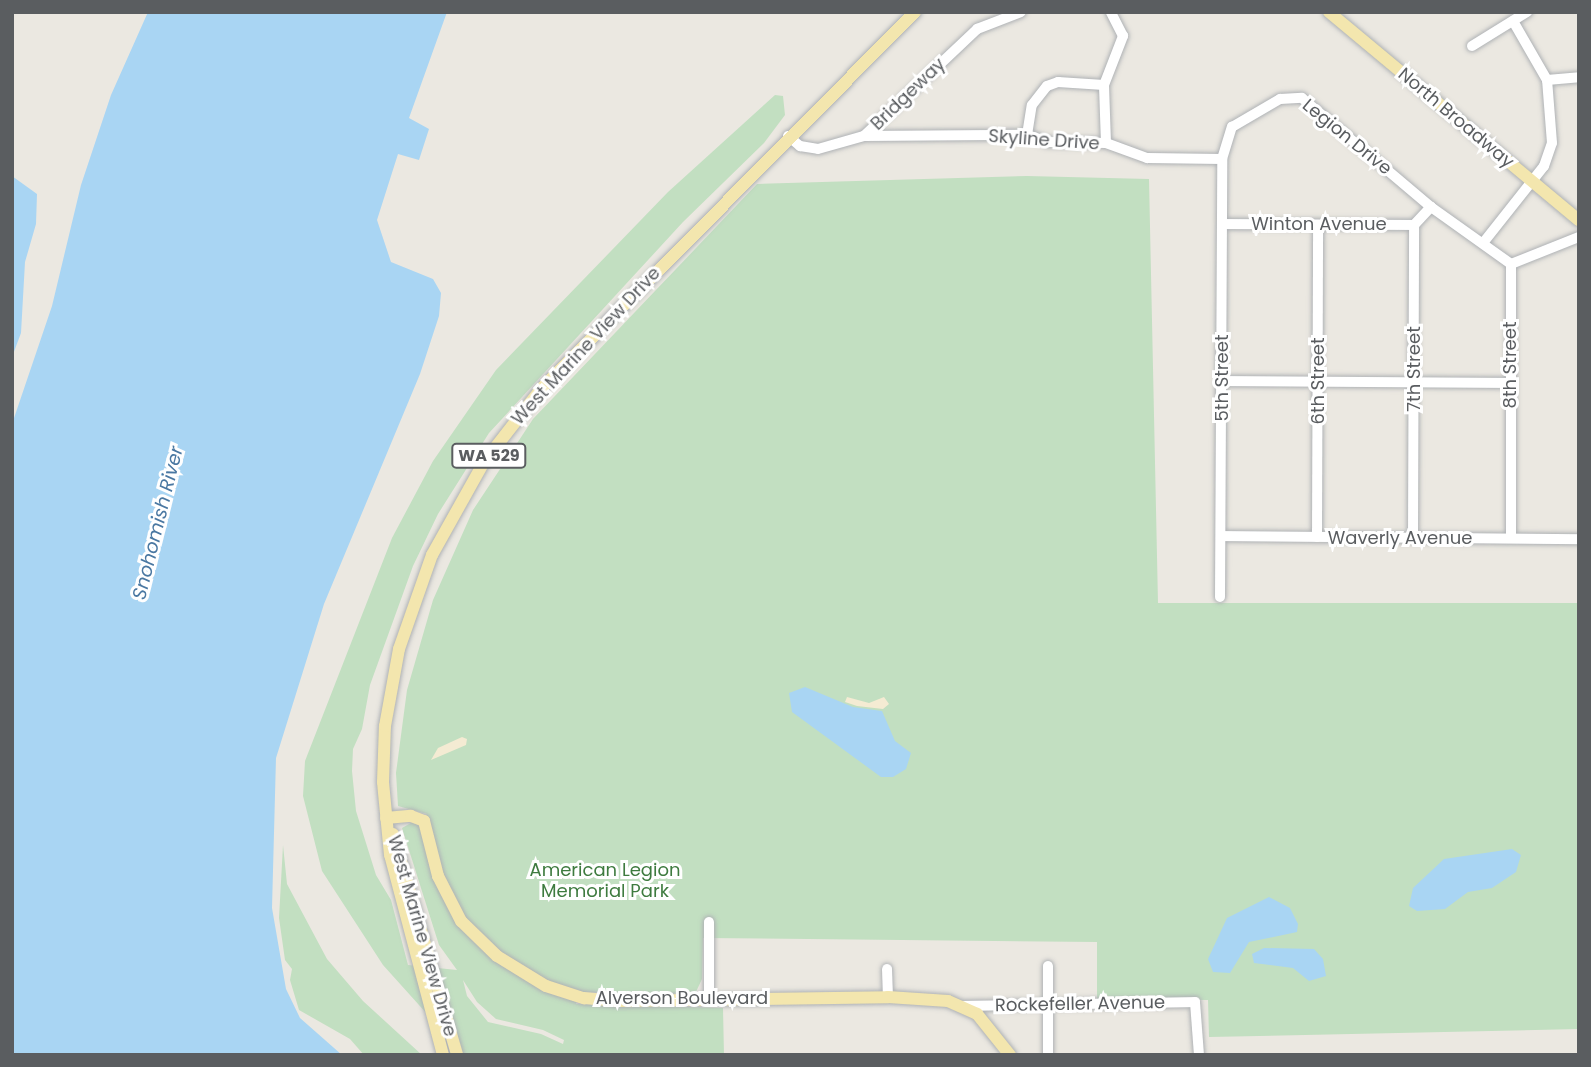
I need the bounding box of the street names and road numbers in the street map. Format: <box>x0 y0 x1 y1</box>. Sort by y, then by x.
street label: Bridgeway <box>866 53 950 135</box>
street label: North Broadway <box>1394 63 1518 173</box>
street label: Legion Drive <box>1298 94 1396 180</box>
street label: Skyline Drive <box>988 125 1100 155</box>
street label: Winton Avenue <box>1251 213 1387 235</box>
street label: West Marine View Drive <box>507 262 665 430</box>
street label: 8th Street <box>1499 322 1521 408</box>
street label: 7th Street <box>1403 326 1425 412</box>
street label: 5th Street <box>1211 335 1233 421</box>
street label: 6th Street <box>1307 337 1329 425</box>
road number: WA 529 <box>450 444 528 468</box>
street label: Waverly Avenue <box>1328 527 1472 549</box>
street label: West Marine View Drive <box>383 833 461 1039</box>
street label: Alverson Boulevard <box>596 987 768 1009</box>
street label: Rockefeller Avenue <box>995 992 1165 1016</box>

